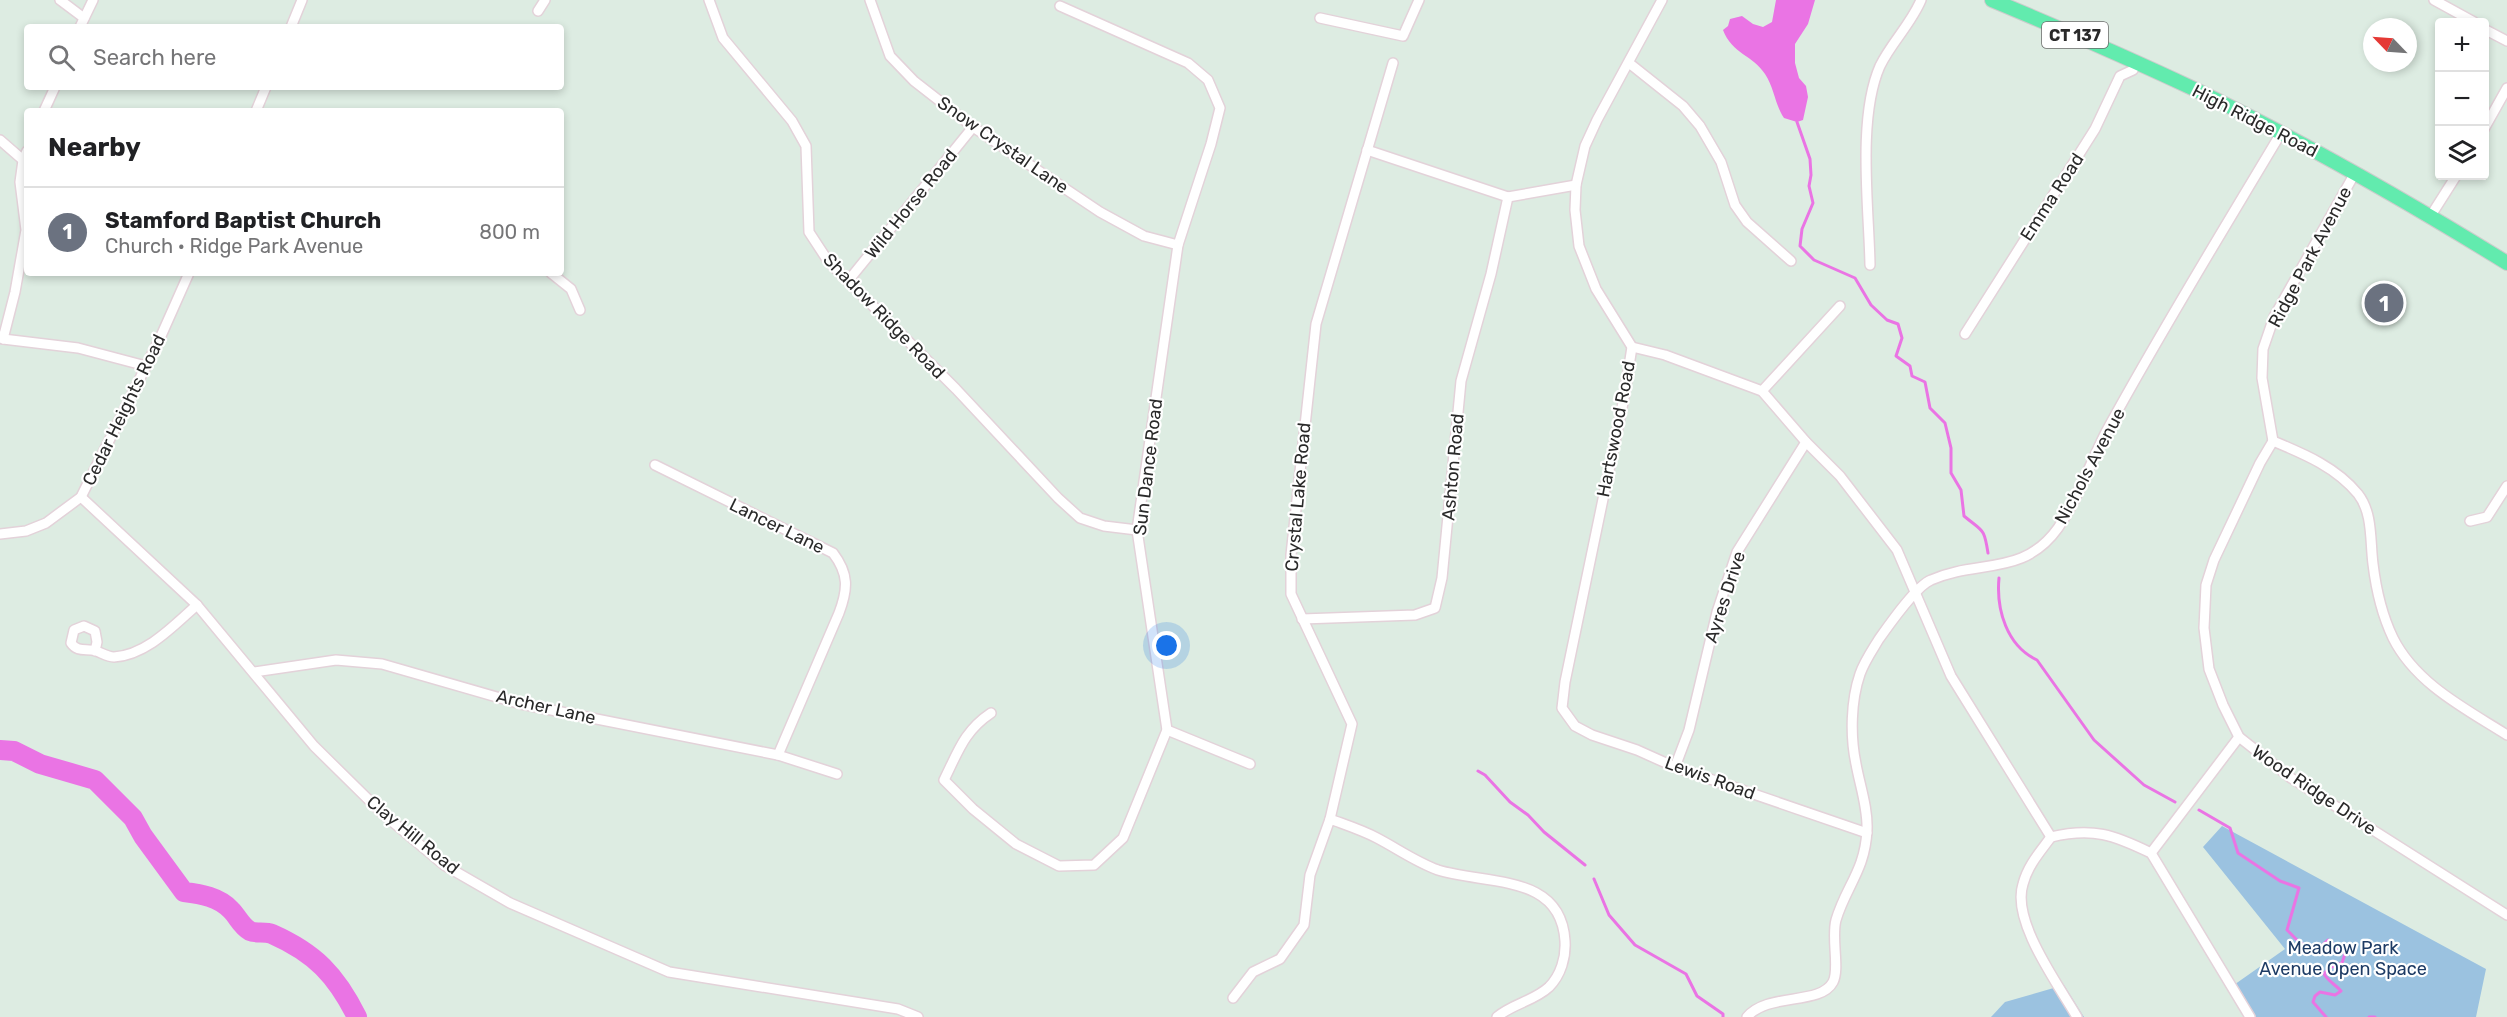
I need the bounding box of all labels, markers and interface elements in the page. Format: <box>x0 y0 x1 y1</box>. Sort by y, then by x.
north arrow <box>2363 18 2417 72</box>
map controls <box>2435 18 2489 180</box>
button: + <box>2435 18 2489 72</box>
road number: CT 137 <box>2042 22 2108 48</box>
search box <box>24 24 564 90</box>
icon: search <box>45 41 78 74</box>
text: Search here <box>93 44 216 71</box>
button: − <box>2435 72 2489 126</box>
street label: High Ridge Road <box>2188 80 2322 162</box>
street label: Snow Crystal Lane <box>933 92 1073 198</box>
button: layers <box>2435 126 2489 180</box>
text: Nearby <box>48 132 141 163</box>
street label: Wild Horse Road <box>860 145 962 263</box>
street label: Emma Road <box>2016 149 2088 245</box>
street label: Ridge Park Avenue <box>2264 183 2356 331</box>
text: Stamford Baptist Church <box>105 207 381 234</box>
text: 1 <box>63 220 72 244</box>
text: 800 m <box>479 220 540 244</box>
text: Church · Ridge Park Avenue <box>105 234 363 258</box>
street label: Shadow Ridge Road <box>818 249 950 383</box>
pin: 1 <box>2364 280 2404 326</box>
street label: Cedar Heights Road <box>78 331 170 489</box>
street label: Hartswood Road <box>1592 359 1640 499</box>
street label: Sun Dance Road <box>1129 397 1167 537</box>
street label: Nichols Avenue <box>2050 404 2130 528</box>
street label: Ashton Road <box>1437 413 1469 521</box>
street label: Crystal Lake Road <box>1281 422 1315 572</box>
street label: Lancer Lane <box>726 494 828 558</box>
street label: Ayres Drive <box>1700 548 1750 646</box>
your location <box>1152 631 1181 660</box>
street label: Archer Lane <box>494 685 598 729</box>
street label: Wood Ridge Drive <box>2248 740 2380 840</box>
street label: Lewis Road <box>1662 751 1758 805</box>
street label: Clay Hill Road <box>362 791 464 879</box>
park label: Meadow Park Avenue Open Space <box>2259 937 2427 980</box>

